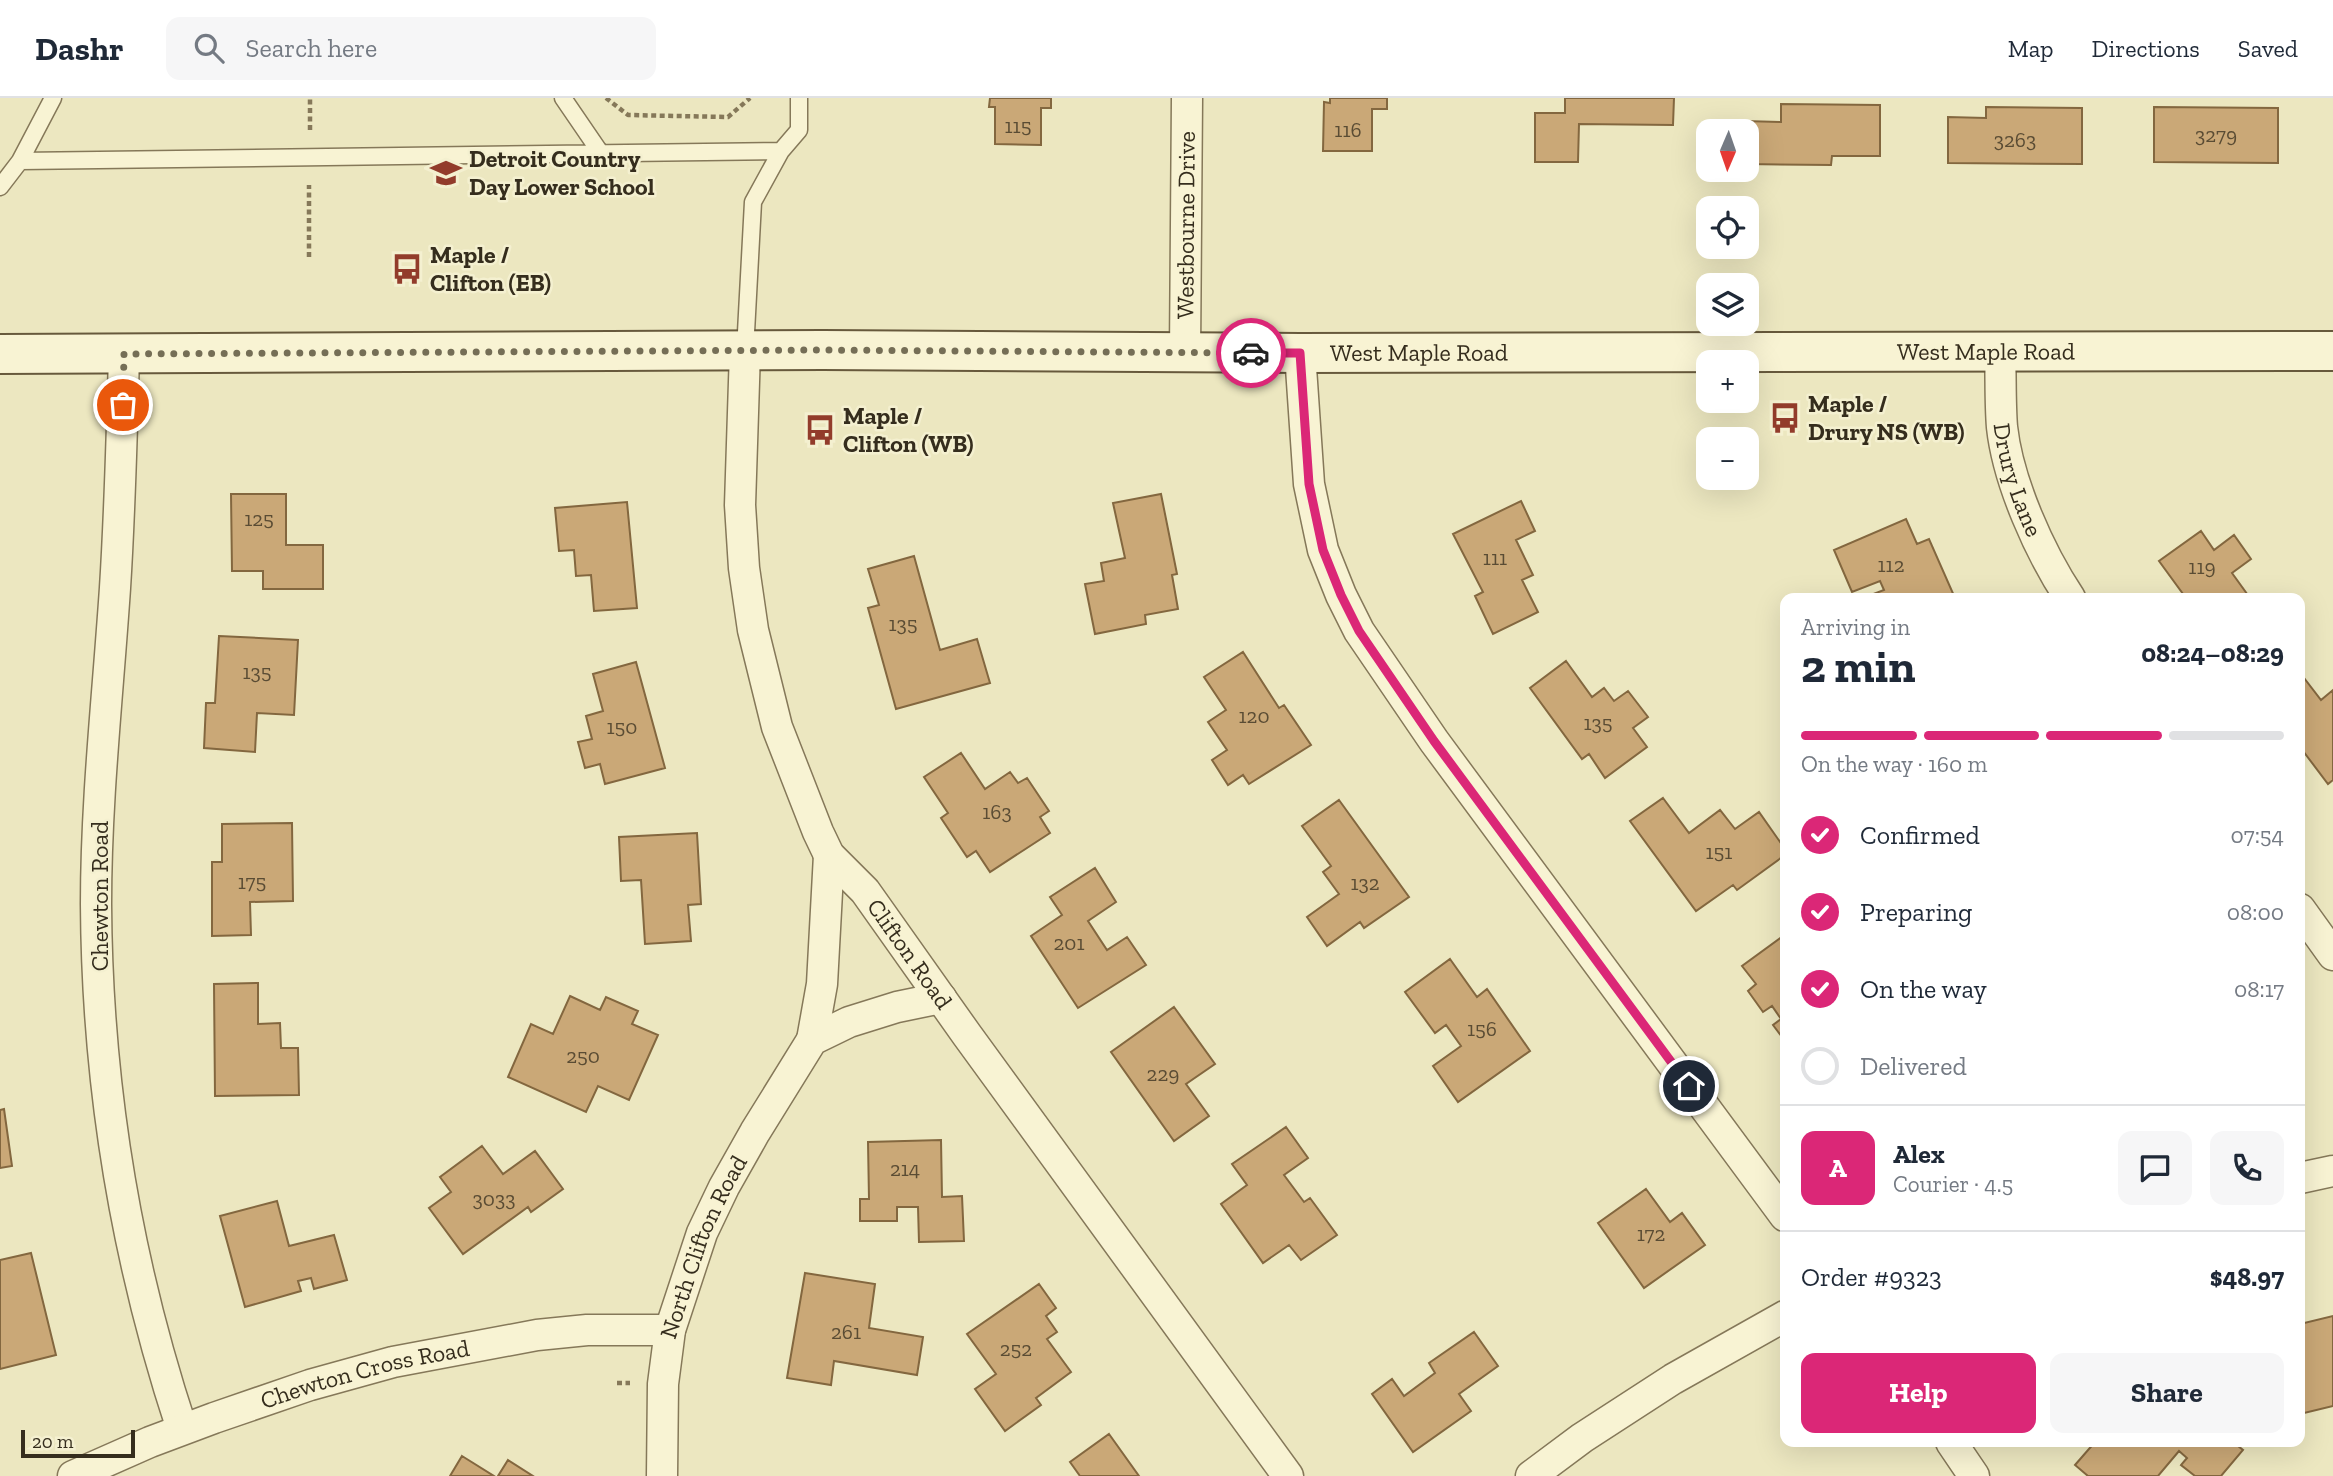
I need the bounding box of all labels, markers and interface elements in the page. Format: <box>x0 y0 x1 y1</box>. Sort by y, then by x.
search box <box>166 17 656 80</box>
text: Dashr <box>35 29 124 68</box>
icon: search <box>190 29 228 67</box>
text: Search here <box>246 32 377 64</box>
text: Map <box>2008 34 2054 63</box>
text: Directions <box>2092 34 2200 63</box>
text: Saved <box>2238 34 2298 63</box>
house number: 115 <box>1005 113 1031 138</box>
house number: 116 <box>1334 117 1362 142</box>
north arrow <box>1696 119 1759 182</box>
map controls <box>1696 119 1759 490</box>
house number: 3279 <box>2195 122 2237 147</box>
house number: 3263 <box>1994 127 2036 152</box>
street label: Westbourne Drive <box>1170 131 1201 319</box>
place label: Detroit Country Day Lower School <box>469 144 655 201</box>
school or university icon: Detroit Country Day Lower School <box>429 156 463 190</box>
button: locate <box>1696 196 1759 259</box>
place label: Maple / Clifton (EB) <box>430 240 551 297</box>
bus stop icon: Maple / Clifton (EB) <box>390 252 424 286</box>
button: layers <box>1696 273 1759 336</box>
courier <box>1216 318 1286 388</box>
icon: car <box>1232 334 1270 372</box>
street label: West Maple Road <box>1897 336 2075 366</box>
street label: West Maple Road <box>1330 338 1508 367</box>
button: + <box>1696 350 1759 413</box>
pin <box>93 375 153 435</box>
icon: bag <box>104 386 142 424</box>
place label: Maple / Drury NS (WB) <box>1808 389 1965 446</box>
place label: Maple / Clifton (WB) <box>843 401 973 458</box>
bus stop icon: Maple / Drury NS (WB) <box>1768 401 1802 435</box>
bus stop icon: Maple / Clifton (WB) <box>803 413 837 447</box>
street label: Drury Lane <box>1988 421 2049 541</box>
button: − <box>1696 427 1759 490</box>
house number: 125 <box>244 506 274 531</box>
house number: 111 <box>1483 545 1507 570</box>
house number: 112 <box>1878 552 1905 577</box>
house number: 119 <box>2188 554 2216 579</box>
house number: 135 <box>888 611 918 636</box>
text: Arriving in <box>1801 613 1910 641</box>
text: 08:24–08:29 <box>2141 637 2284 669</box>
text: 2 min <box>1801 639 1916 694</box>
house number: 135 <box>242 659 272 684</box>
house number: 120 <box>1239 703 1270 728</box>
house number: 135 <box>1583 710 1613 735</box>
house number: 150 <box>607 714 637 739</box>
text: On the way · 160 m <box>1801 750 1987 778</box>
house number: 163 <box>982 799 1012 824</box>
icon: check <box>1801 816 1839 854</box>
text: Confirmed <box>1860 819 1980 851</box>
street label: Chewton Road <box>85 821 114 971</box>
text: 07:54 <box>2231 821 2284 849</box>
house number: 151 <box>1706 839 1732 864</box>
house number: 175 <box>238 869 266 894</box>
house number: 132 <box>1350 870 1380 895</box>
street label: Clifton Road <box>861 893 959 1014</box>
icon: check <box>1801 893 1839 931</box>
text: Preparing <box>1860 896 1972 928</box>
text: 08:00 <box>2227 898 2284 926</box>
house number: 201 <box>1054 930 1085 955</box>
icon: check <box>1801 970 1839 1008</box>
text: On the way <box>1860 973 1987 1005</box>
text: 08:17 <box>2234 975 2284 1003</box>
house number: 156 <box>1467 1016 1497 1041</box>
house number: 250 <box>566 1043 600 1068</box>
text: Delivered <box>1860 1050 1967 1082</box>
pin <box>1659 1056 1719 1116</box>
house number: 229 <box>1147 1061 1179 1086</box>
icon: home <box>1670 1067 1708 1105</box>
button: chat <box>2118 1131 2192 1205</box>
button: phone <box>2210 1131 2284 1205</box>
text: Alex <box>1893 1138 1945 1170</box>
street label: North Clifton Road <box>653 1150 753 1342</box>
text: A <box>1829 1152 1847 1184</box>
house number: 214 <box>890 1156 920 1181</box>
text: Courier · 4.5 <box>1893 1170 2013 1198</box>
house number: 3033 <box>473 1186 515 1211</box>
house number: 172 <box>1637 1221 1665 1246</box>
text: Order #9323 <box>1801 1261 1942 1293</box>
text: $48.97 <box>2210 1261 2284 1293</box>
house number: 261 <box>831 1319 861 1344</box>
street label: Chewton Cross Road <box>256 1333 472 1415</box>
house number: 252 <box>1000 1336 1032 1361</box>
button: Help <box>1801 1353 2036 1433</box>
button: Share <box>2050 1353 2284 1433</box>
scale bar <box>21 1427 135 1459</box>
text: 20 m <box>32 1430 73 1453</box>

